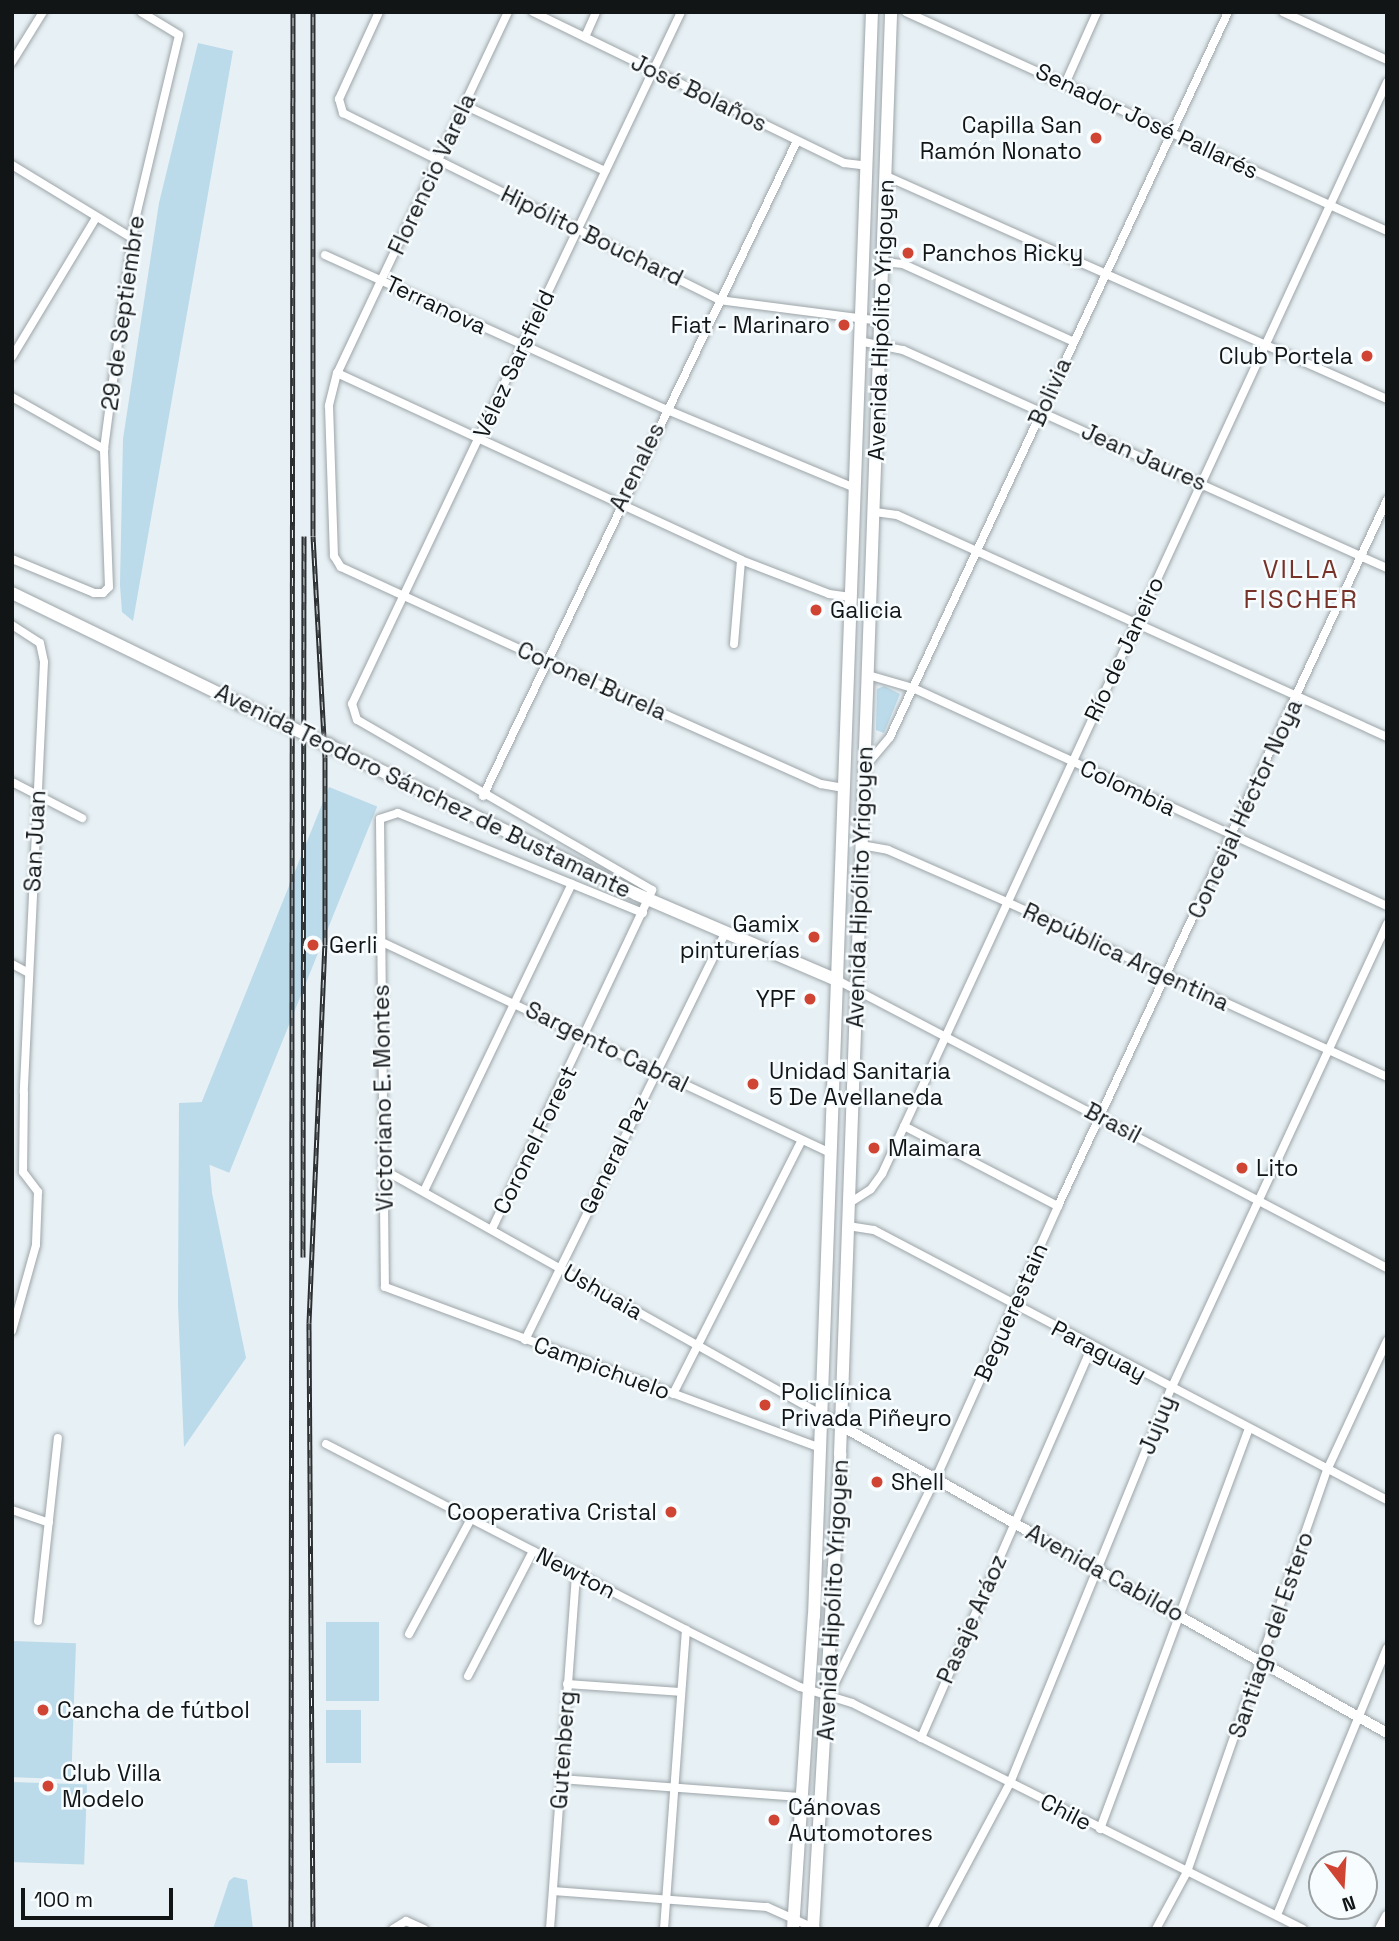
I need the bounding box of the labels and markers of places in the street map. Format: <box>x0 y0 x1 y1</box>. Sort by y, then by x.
place label: Capilla San Ramón Nonato <box>920 111 1082 165</box>
marker: Capilla San Ramón Nonato <box>1088 130 1104 146</box>
place label: Panchos Ricky <box>922 239 1083 267</box>
marker: Panchos Ricky <box>900 245 916 261</box>
place label: Fiat - Marinaro <box>669 311 830 339</box>
marker: Fiat - Marinaro <box>836 317 852 333</box>
place label: Club Portela <box>1219 342 1353 370</box>
marker: Club Portela <box>1359 348 1375 364</box>
place label: Galicia <box>830 596 902 624</box>
marker: Galicia <box>808 602 824 618</box>
place label: Gamix pinturerías <box>680 910 800 964</box>
marker: Gamix pinturerías <box>806 929 822 945</box>
place label: Gerli <box>329 931 378 959</box>
marker: Gerli <box>303 935 323 955</box>
place label: YPF <box>756 985 796 1013</box>
marker: YPF <box>802 991 818 1007</box>
place label: Unidad Sanitaria 5 De Avellaneda <box>769 1057 951 1111</box>
marker: Unidad Sanitaria 5 De Avellaneda <box>743 1074 763 1094</box>
place label: Maimara <box>888 1134 981 1162</box>
marker: Maimara <box>866 1140 882 1156</box>
place label: Lito <box>1256 1154 1299 1182</box>
marker: Lito <box>1234 1160 1250 1176</box>
place label: Policlínica Privada Piñeyro <box>781 1378 952 1432</box>
marker: Policlínica Privada Piñeyro <box>755 1395 775 1415</box>
place label: Shell <box>891 1468 944 1496</box>
marker: Shell <box>869 1474 885 1490</box>
place label: Cooperativa Cristal <box>447 1498 657 1526</box>
marker: Cooperativa Cristal <box>663 1504 679 1520</box>
place label: Cancha de fútbol <box>57 1696 250 1724</box>
marker: Cancha de fútbol <box>35 1702 51 1718</box>
place label: Club Villa Modelo <box>62 1759 162 1813</box>
marker: Club Villa Modelo <box>40 1778 56 1794</box>
place label: Cánovas Automotores <box>788 1793 933 1847</box>
marker: Cánovas Automotores <box>766 1812 782 1828</box>

